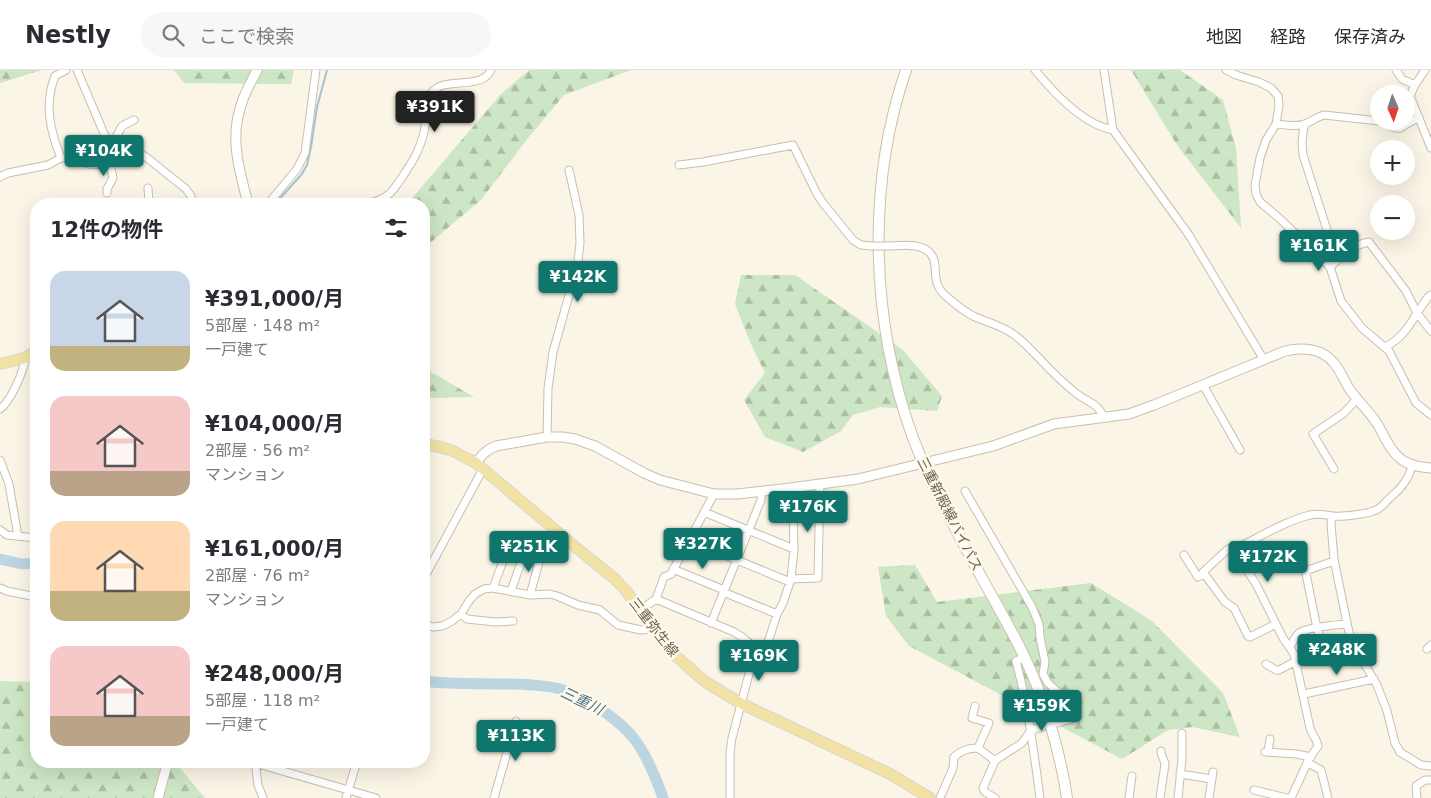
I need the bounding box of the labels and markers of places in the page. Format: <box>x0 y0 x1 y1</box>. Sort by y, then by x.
pin: ¥391K <box>400 90 470 133</box>
pin: ¥104K <box>69 134 139 177</box>
pin: ¥161K <box>1284 230 1354 272</box>
pin: ¥142K <box>543 260 613 303</box>
pin: ¥176K <box>773 490 843 533</box>
pin: ¥327K <box>668 528 738 570</box>
pin: ¥251K <box>494 530 564 573</box>
pin: ¥172K <box>1233 540 1303 583</box>
pin: ¥248K <box>1302 634 1372 676</box>
pin: ¥169K <box>724 640 794 682</box>
pin: ¥159K <box>1007 690 1077 732</box>
pin: ¥113K <box>481 720 551 762</box>

